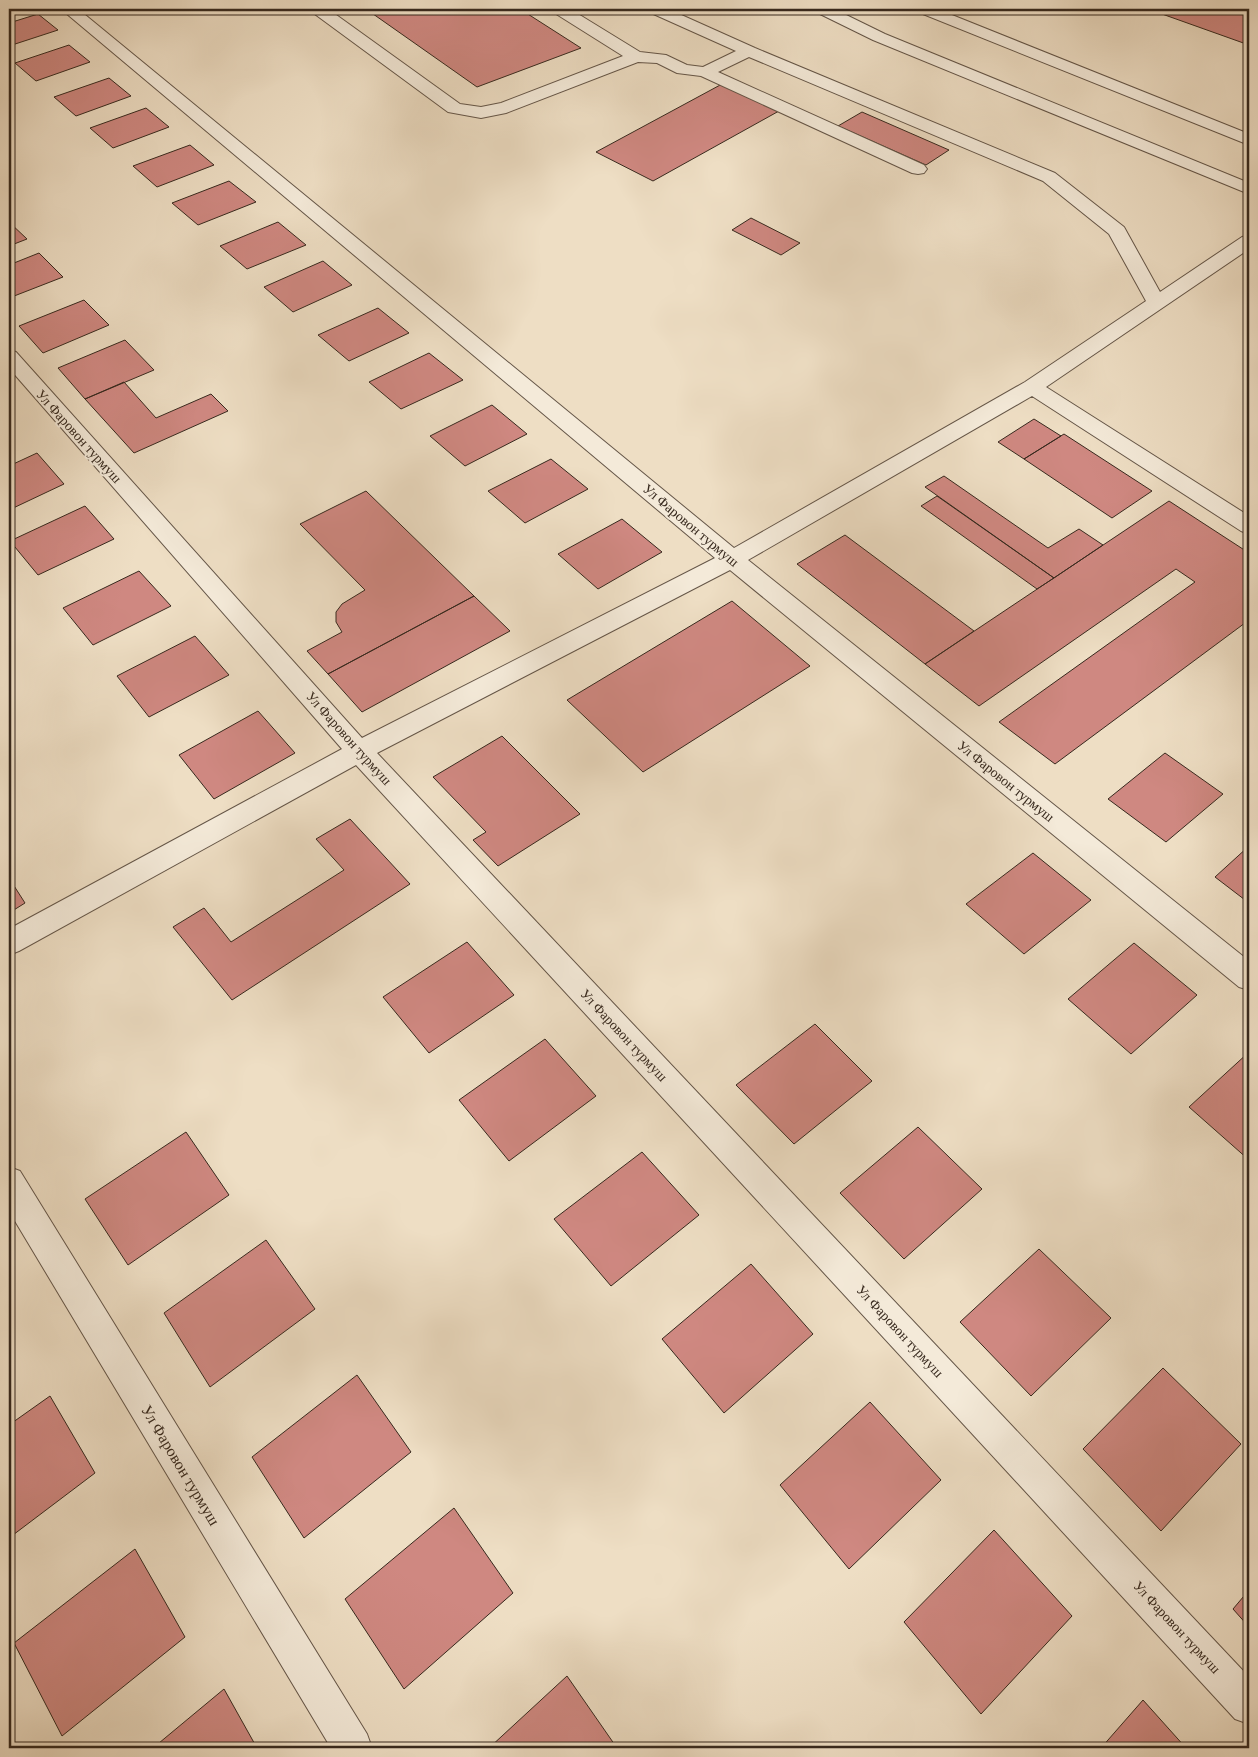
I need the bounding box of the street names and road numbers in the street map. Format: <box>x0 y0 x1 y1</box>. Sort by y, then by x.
street label: Ул Фаровон турмуш <box>32 386 125 487</box>
street label: Ул Фаровон турмуш <box>639 480 742 571</box>
street label: Ул Фаровон турмуш <box>302 688 395 789</box>
street label: Ул Фаровон турмуш <box>954 737 1058 826</box>
street label: Ул Фаровон турмуш <box>576 986 671 1085</box>
street label: Ул Фаровон турмуш <box>852 1282 947 1381</box>
street label: Ул Фаровон турмуш <box>137 1402 224 1530</box>
street label: Ул Фаровон турмуш <box>1129 1578 1224 1677</box>

